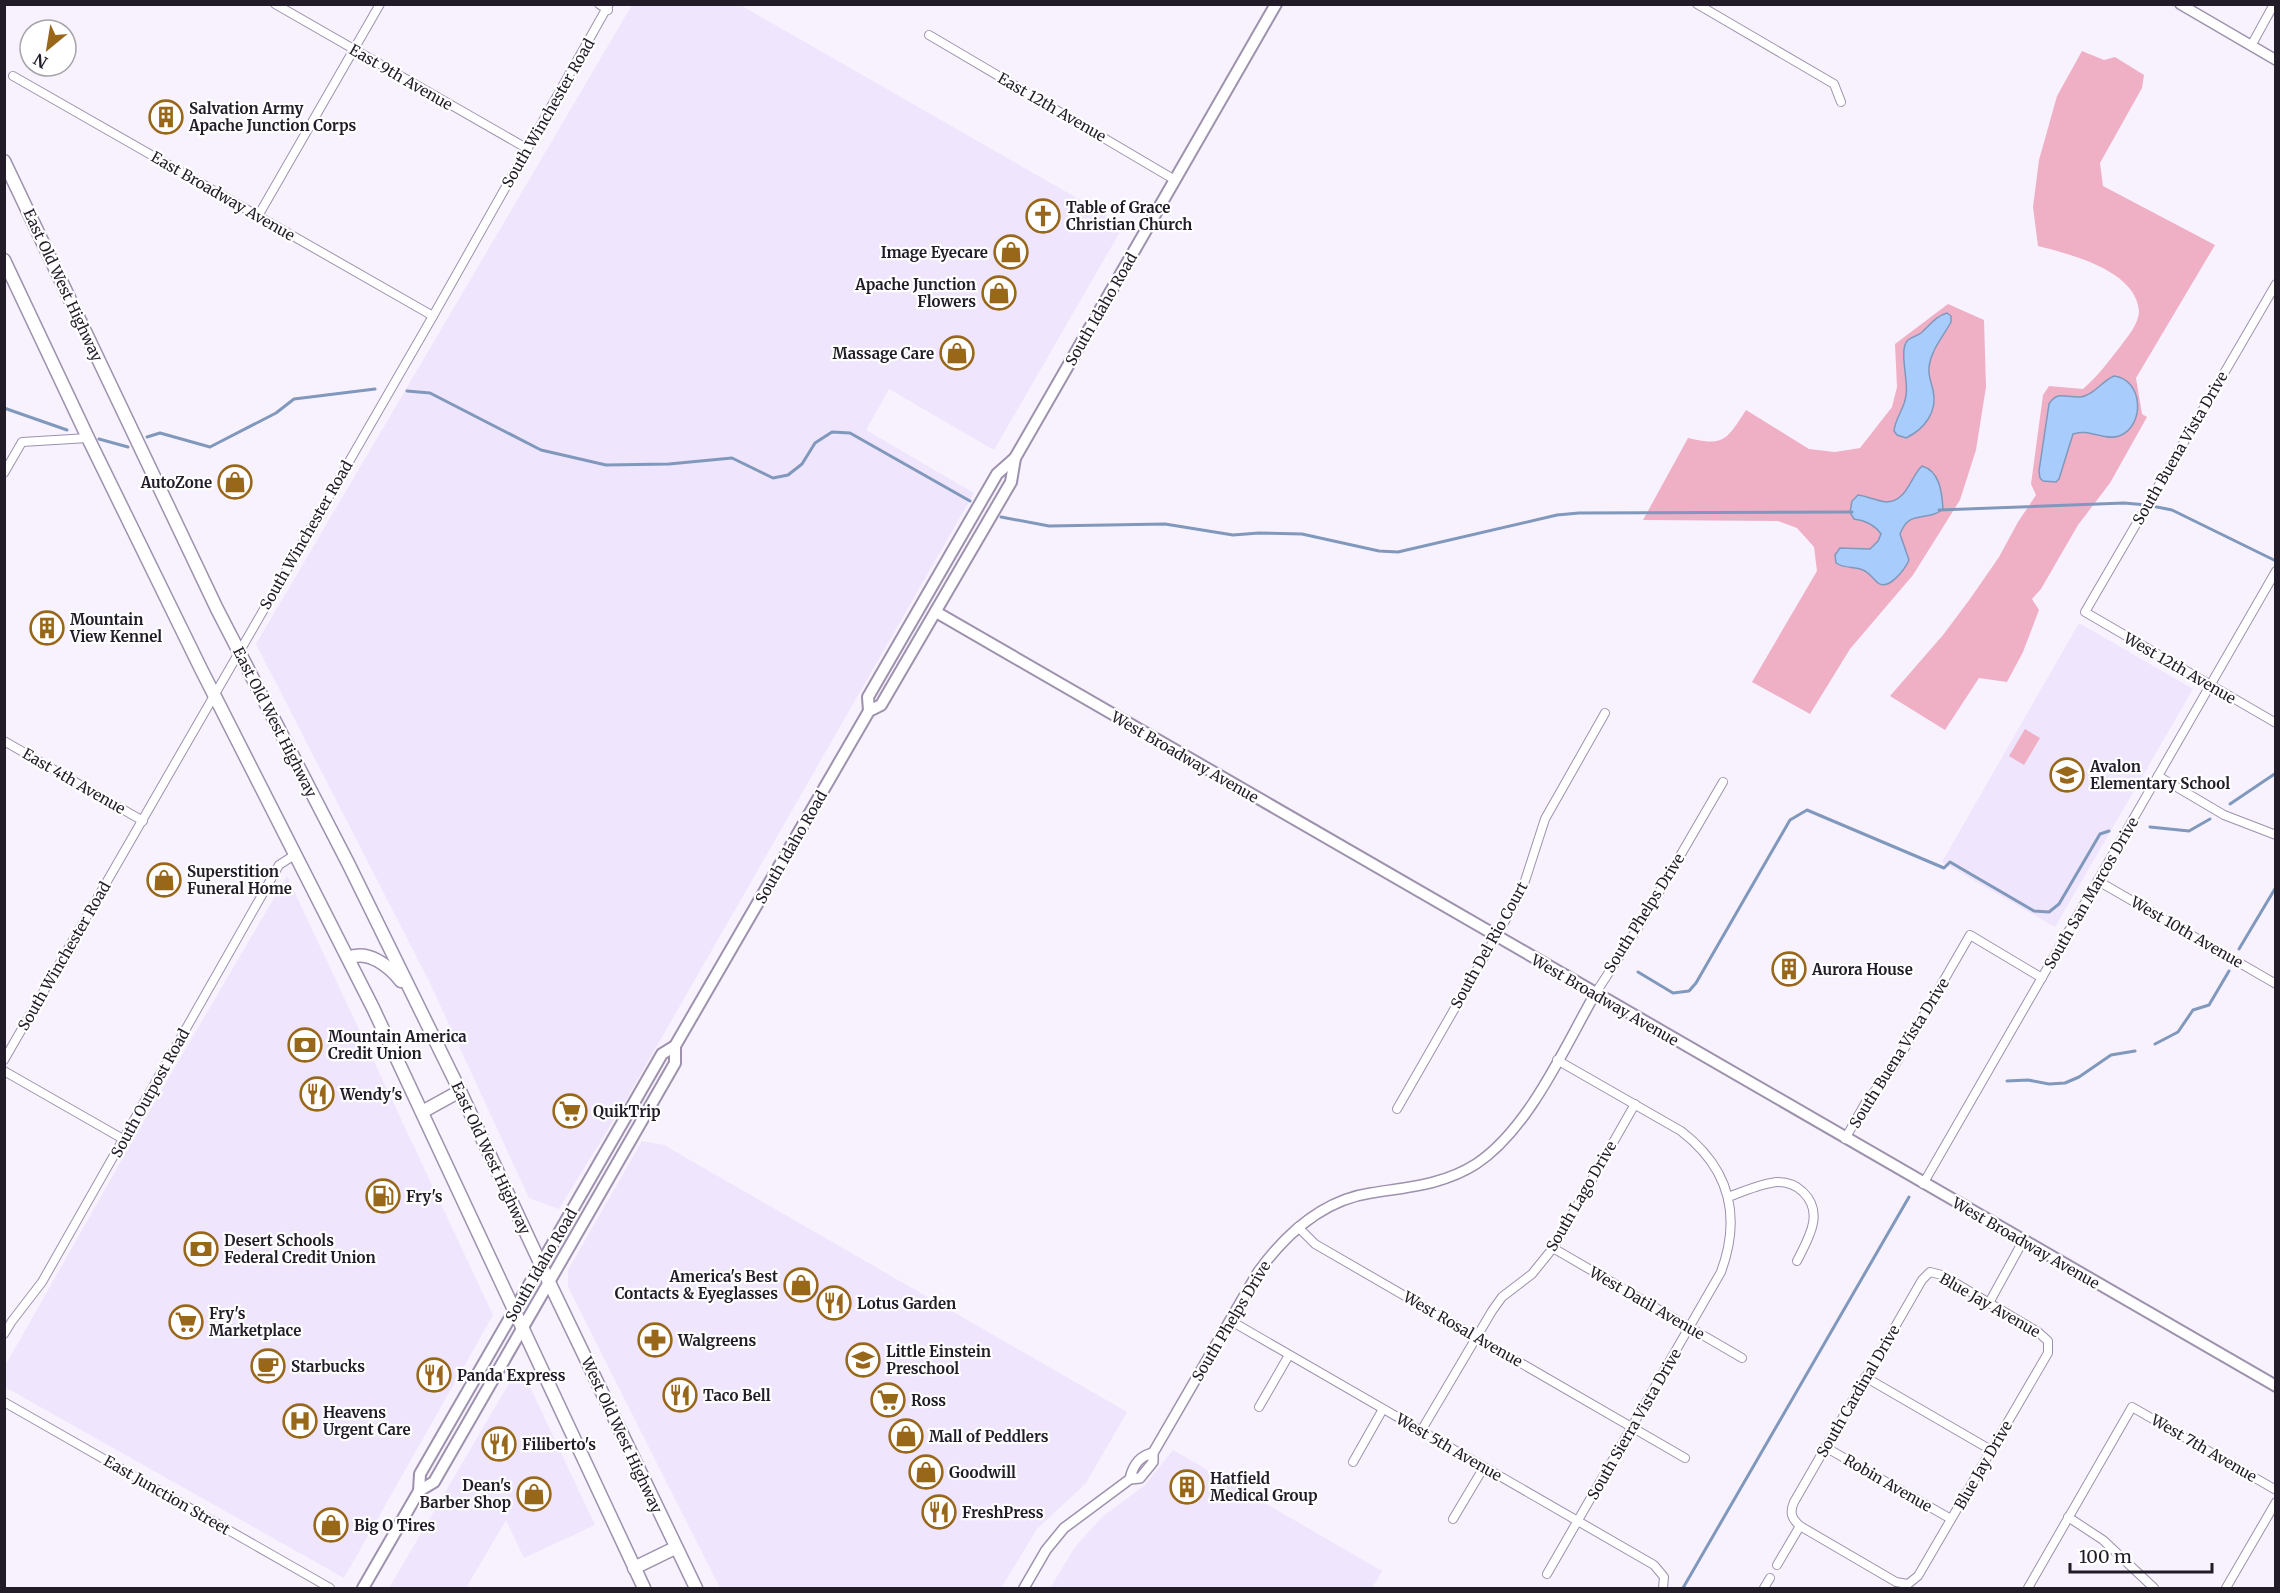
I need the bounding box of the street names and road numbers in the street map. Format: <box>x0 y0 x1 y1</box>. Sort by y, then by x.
street label: South Winchester Road <box>498 35 598 191</box>
street label: East 9th Avenue <box>346 40 456 114</box>
street label: East 12th Avenue <box>994 68 1110 146</box>
street label: East Broadway Avenue <box>148 147 298 245</box>
street label: East Old West Highway <box>19 206 107 365</box>
street label: South Idaho Road <box>1061 249 1141 369</box>
street label: South Buena Vista Drive <box>2128 368 2232 528</box>
street label: South Winchester Road <box>256 457 356 613</box>
street label: West 12th Avenue <box>2120 628 2240 708</box>
street label: East Old West Highway <box>229 644 321 801</box>
street label: West Broadway Avenue <box>1107 707 1262 807</box>
street label: East 4th Avenue <box>19 744 129 818</box>
street label: South Idaho Road <box>751 787 831 907</box>
street label: South San Marcos Drive <box>2040 814 2142 972</box>
street label: South Phelps Drive <box>1600 850 1688 976</box>
street label: South Winchester Road <box>14 878 114 1034</box>
street label: South Del Rio Court <box>1446 878 1532 1012</box>
street label: West 10th Avenue <box>2127 892 2247 972</box>
street label: West Broadway Avenue <box>1527 950 1682 1050</box>
street label: South Buena Vista Drive <box>1845 974 1953 1132</box>
street label: South Outpost Road <box>107 1025 193 1161</box>
street label: East Old West Highway <box>447 1079 535 1238</box>
street label: South Lago Drive <box>1542 1137 1620 1255</box>
street label: West Broadway Avenue <box>1948 1193 2103 1293</box>
street label: South Idaho Road <box>501 1205 581 1325</box>
street label: South Phelps Drive <box>1188 1257 1275 1385</box>
street label: West Datil Avenue <box>1585 1262 1708 1344</box>
street label: Blue Jay Avenue <box>1936 1269 2044 1342</box>
street label: West Rosal Avenue <box>1399 1287 1526 1371</box>
street label: South Cardinal Drive <box>1812 1321 1904 1461</box>
street label: South Sierra Vista Drive <box>1583 1345 1685 1503</box>
street label: West Old West Highway <box>577 1353 667 1516</box>
street label: West 5th Avenue <box>1392 1408 1505 1485</box>
street label: West 7th Avenue <box>2147 1409 2261 1486</box>
street label: Blue Jay Drive <box>1950 1417 2016 1513</box>
street label: Robin Avenue <box>1840 1450 1936 1516</box>
street label: East Junction Street <box>100 1451 234 1539</box>

